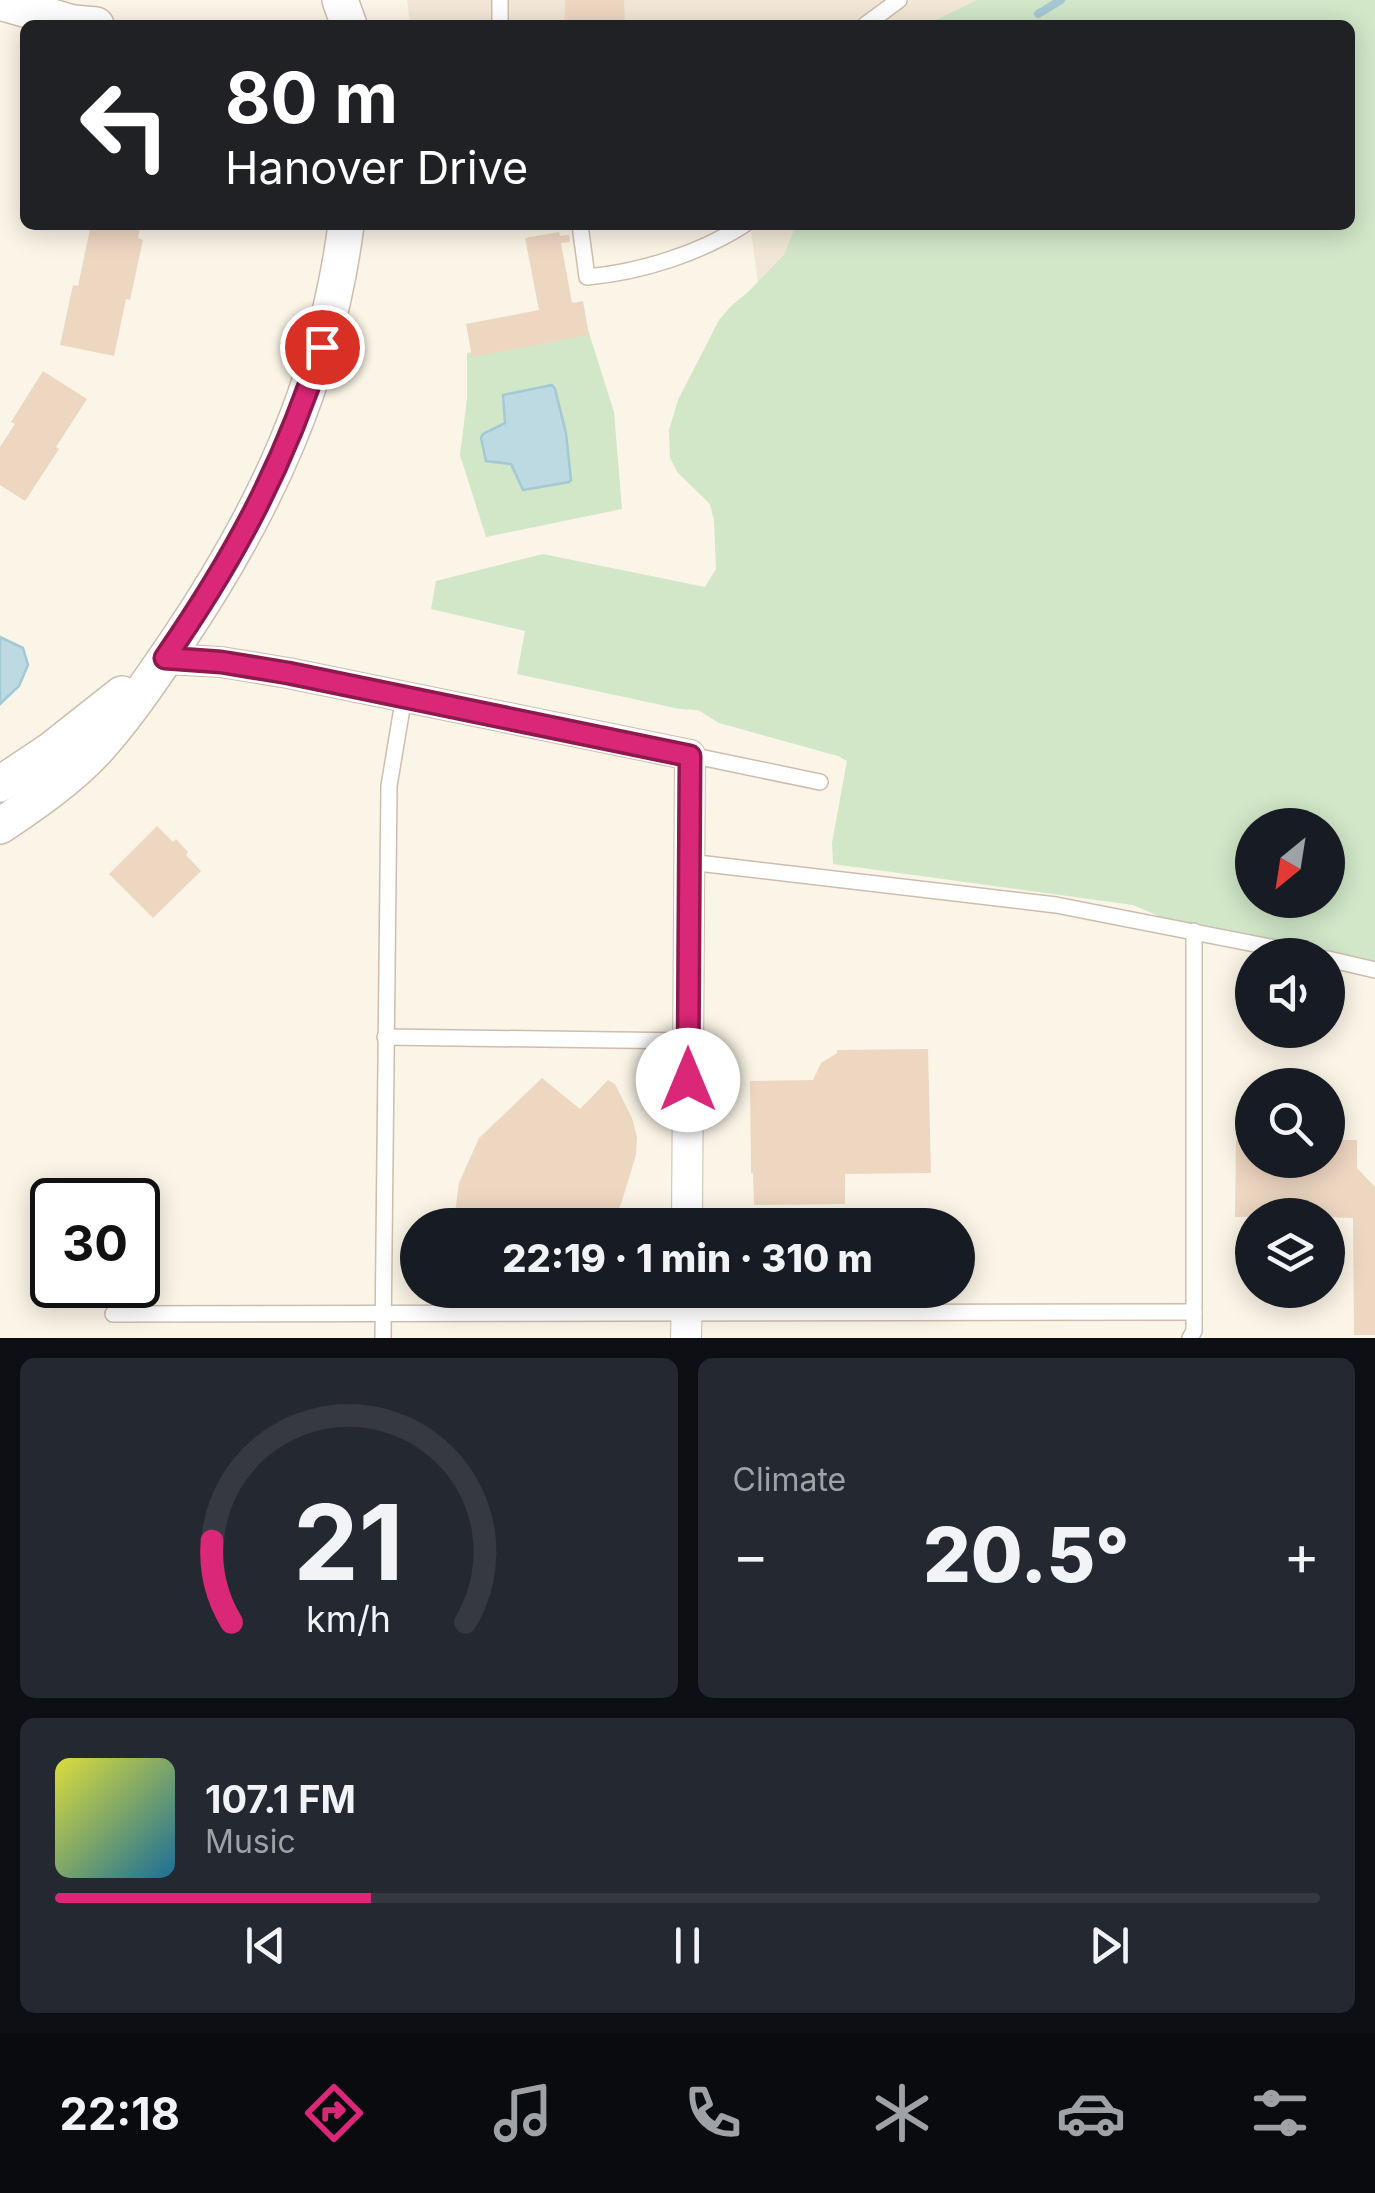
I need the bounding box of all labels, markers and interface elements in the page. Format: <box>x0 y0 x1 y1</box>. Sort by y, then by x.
text: 80 m <box>225 55 398 140</box>
icon: left <box>60 60 190 190</box>
text: Hanover Drive <box>225 140 528 195</box>
pin <box>280 305 365 390</box>
icon: arrive <box>295 320 350 375</box>
north arrow <box>1235 808 1345 918</box>
map controls <box>1235 808 1345 1308</box>
button: sound <box>1235 938 1345 1048</box>
position arrow <box>636 1028 740 1132</box>
button: search <box>1235 1068 1345 1178</box>
speed limit sign: 30 <box>30 1178 160 1308</box>
button: layers <box>1235 1198 1345 1308</box>
text: 22:19 · 1 min · 310 m <box>502 1235 873 1281</box>
text: Climate <box>733 1460 846 1499</box>
text: 21 <box>294 1479 404 1605</box>
text: 20.5° <box>923 1509 1130 1600</box>
text: − <box>733 1522 769 1588</box>
text: + <box>1284 1522 1320 1588</box>
text: km/h <box>306 1597 391 1641</box>
text: 107.1 FM <box>205 1776 356 1822</box>
text: Music <box>205 1822 296 1861</box>
icon: previous <box>238 1918 293 1973</box>
icon: pause <box>660 1918 715 1973</box>
icon: next <box>1082 1918 1137 1973</box>
icon: directions <box>299 2078 369 2148</box>
icon: music <box>488 2078 558 2148</box>
icon: phone <box>678 2078 748 2148</box>
icon: climate <box>867 2078 937 2148</box>
icon: car <box>1056 2078 1126 2148</box>
icon: filters <box>1245 2078 1315 2148</box>
text: 22:18 <box>60 2086 180 2141</box>

